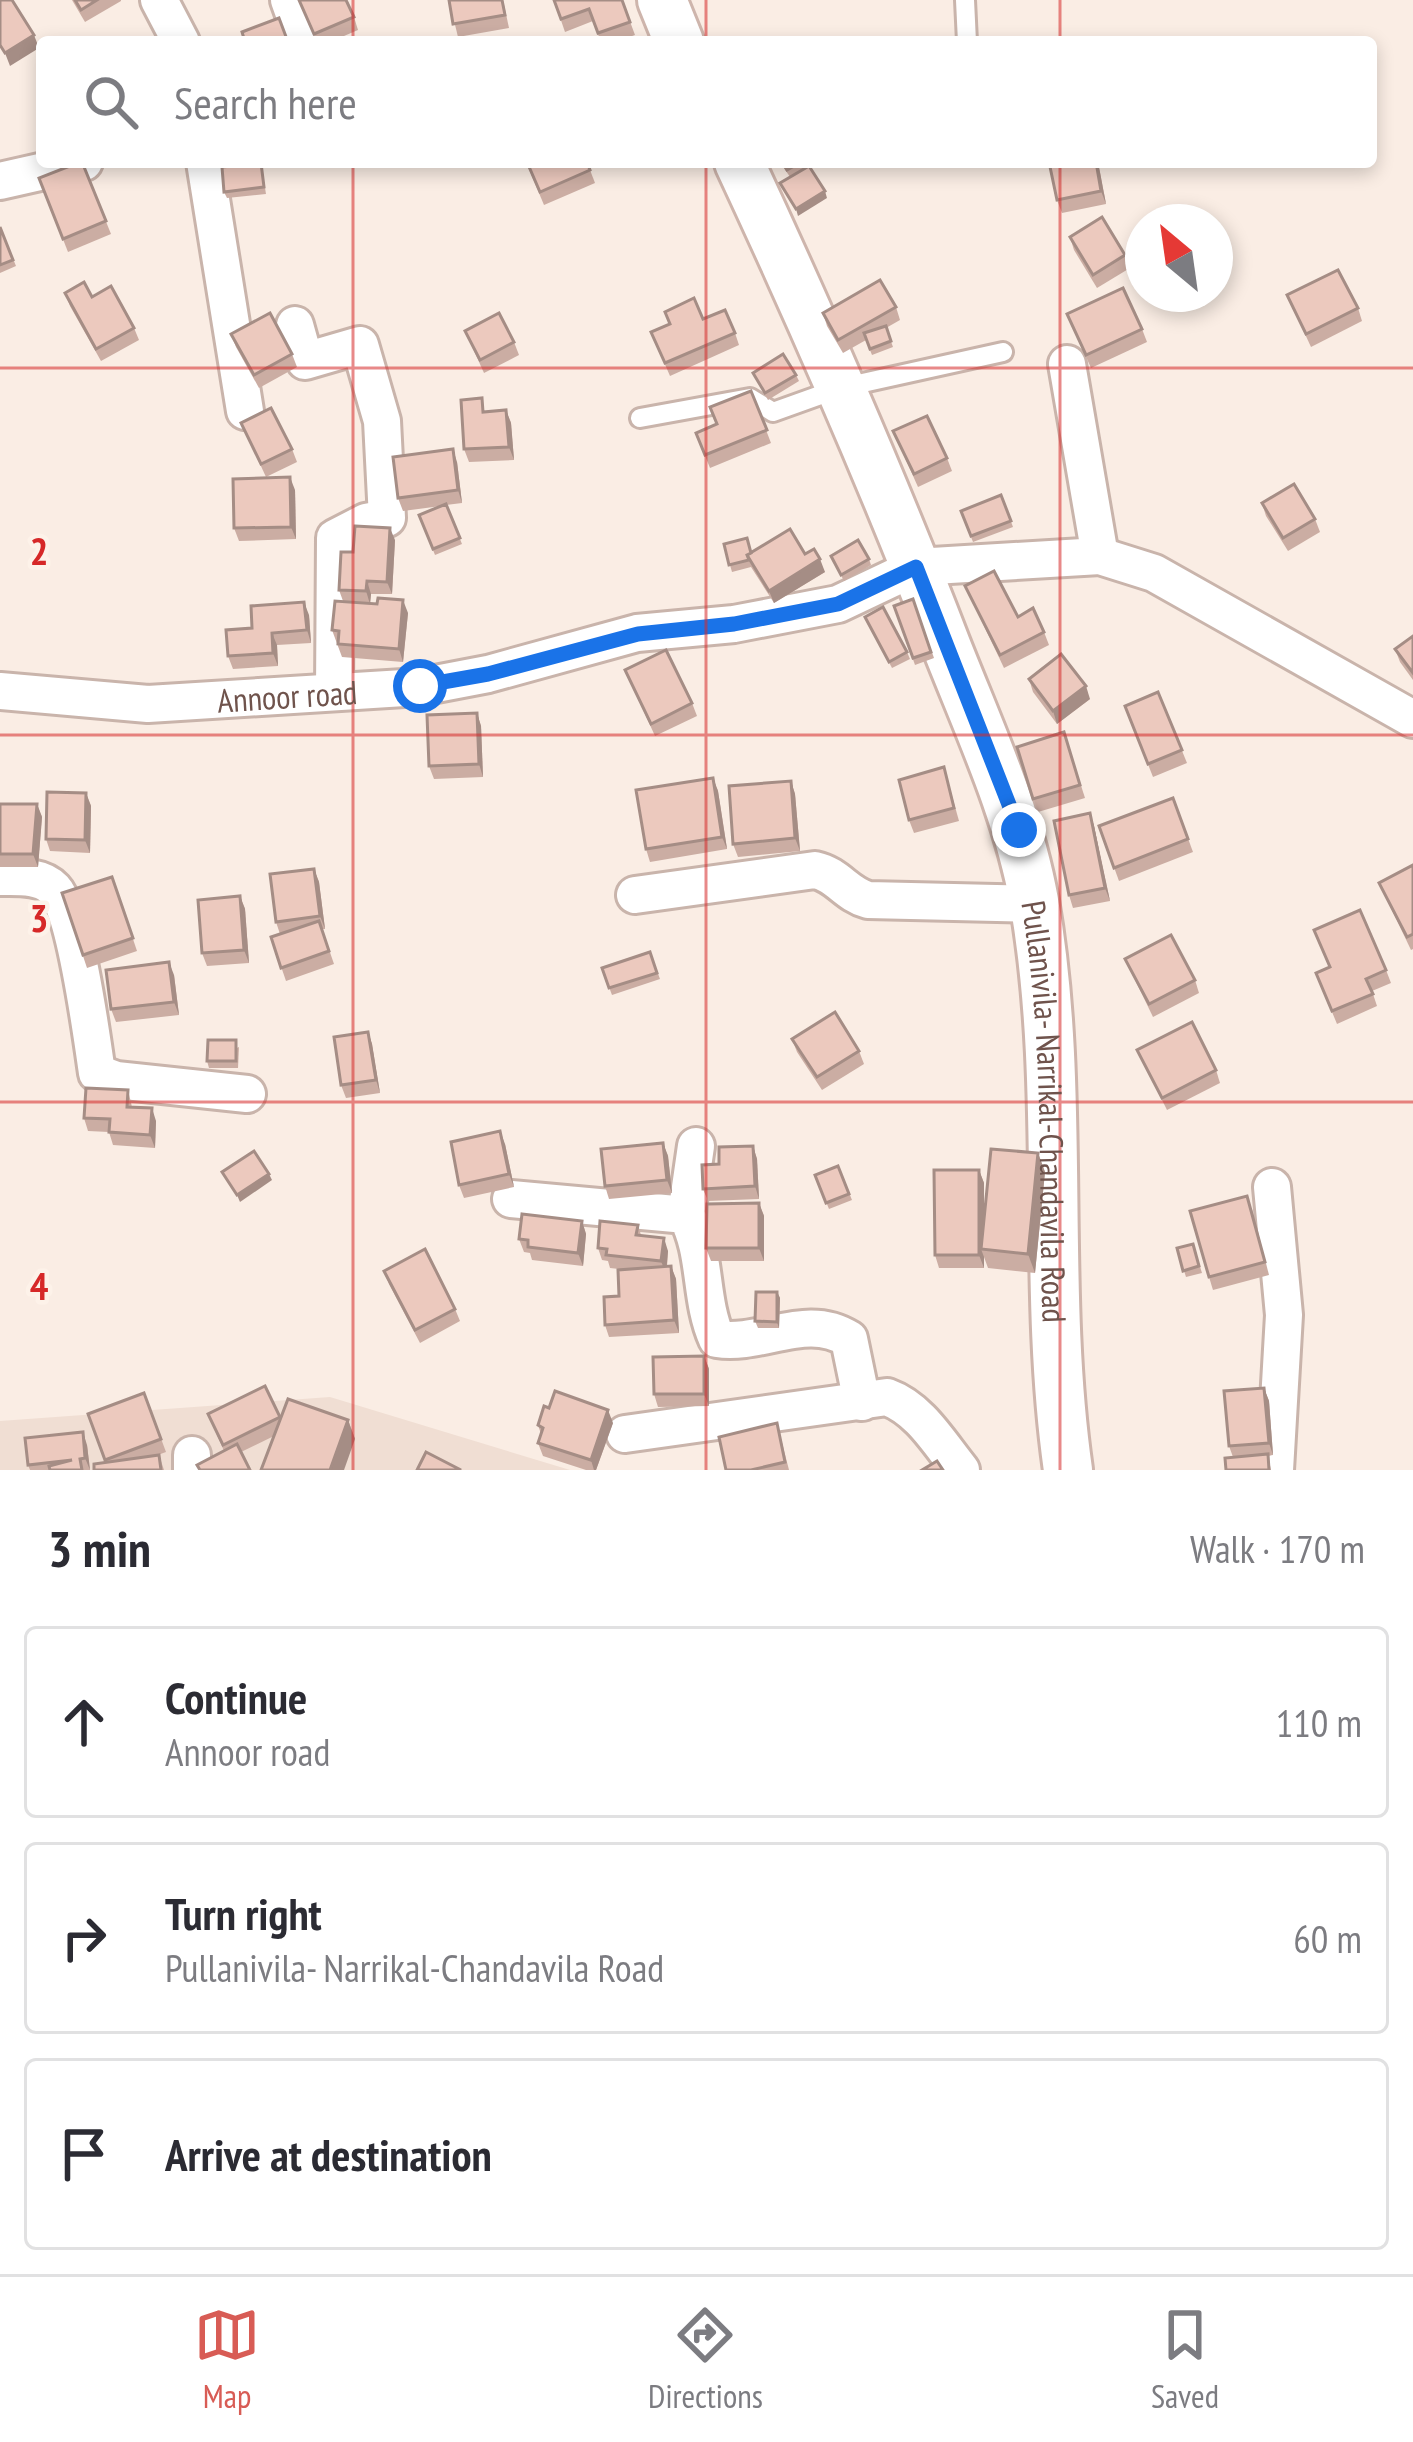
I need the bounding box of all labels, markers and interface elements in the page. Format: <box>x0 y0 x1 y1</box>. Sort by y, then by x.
search box <box>36 36 1377 168</box>
icon: search <box>78 69 144 135</box>
text: Search here <box>174 73 357 131</box>
north arrow <box>1125 204 1233 312</box>
text: 2 <box>30 525 48 576</box>
route start <box>393 659 447 713</box>
street label: Annoor road <box>216 669 358 721</box>
route end <box>992 803 1046 857</box>
text: 3 <box>30 892 48 943</box>
street label: Pullanivila- Narrikal-Chandavila Road <box>1013 897 1077 1323</box>
text: 4 <box>30 1260 49 1311</box>
text: 3 min <box>48 1515 151 1581</box>
text: Walk · 170 m <box>1190 1523 1365 1574</box>
text: Continue <box>165 1668 307 1726</box>
icon: ahead <box>51 1689 117 1755</box>
text: 110 m <box>1276 1697 1362 1748</box>
text: Annoor road <box>165 1726 330 1777</box>
text: Turn right <box>165 1884 322 1942</box>
icon: right <box>51 1905 117 1971</box>
text: 60 m <box>1293 1913 1362 1964</box>
text: Pullanivila- Narrikal-Chandavila Road <box>165 1942 664 1993</box>
icon: arrive <box>51 2121 117 2187</box>
text: Arrive at destination <box>165 2125 492 2183</box>
tab: Map <box>194 2302 260 2417</box>
tab: Directions <box>648 2302 763 2417</box>
tab: Saved <box>1151 2302 1219 2417</box>

